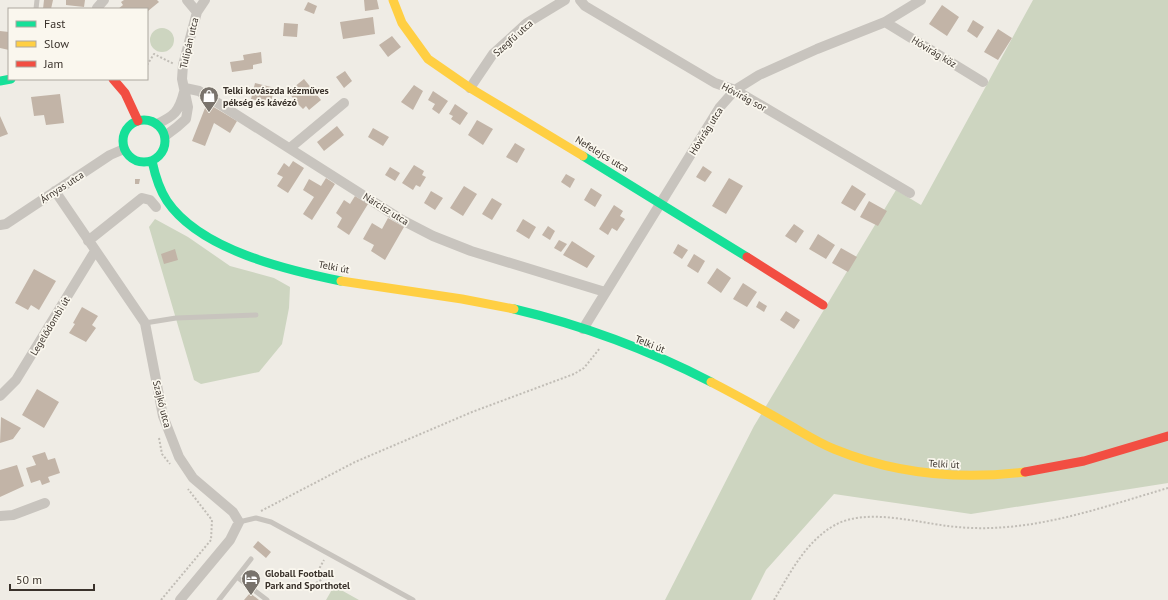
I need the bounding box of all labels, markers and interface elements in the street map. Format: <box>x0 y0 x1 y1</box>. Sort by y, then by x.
legend <box>8 8 148 80</box>
text: Fast <box>44 16 65 31</box>
street label: Tulipán utca <box>177 16 201 70</box>
street label: Szegfű utca <box>490 17 536 59</box>
street label: Hóvirág köz <box>909 34 959 70</box>
text: Slow <box>44 36 69 51</box>
text: Jam <box>43 56 63 71</box>
street label: Hóvirág sor <box>719 80 769 114</box>
place label: Telki kovászda kézműves pékség és kávézó <box>223 84 329 109</box>
shop icon: Telki kovászda kézműves pékség és kávézó <box>198 85 220 113</box>
street label: Hóvirág utca <box>686 105 726 157</box>
street label: Nefelejcs utca <box>573 133 631 175</box>
street label: Árnyas utca <box>38 168 86 206</box>
street label: Nárcisz utca <box>361 190 411 228</box>
street label: Telki út <box>317 258 351 276</box>
street label: Legelődombi út <box>27 294 73 358</box>
street label: Telki út <box>633 332 667 356</box>
street label: Szajkó utca <box>150 379 174 429</box>
street label: Telki út <box>928 457 961 471</box>
scale bar <box>10 566 94 592</box>
place label: Globall Football Park and Sporthotel <box>265 567 350 592</box>
hotel icon: Globall Football Park and Sporthotel <box>240 568 262 596</box>
text: 50 m <box>16 572 42 587</box>

